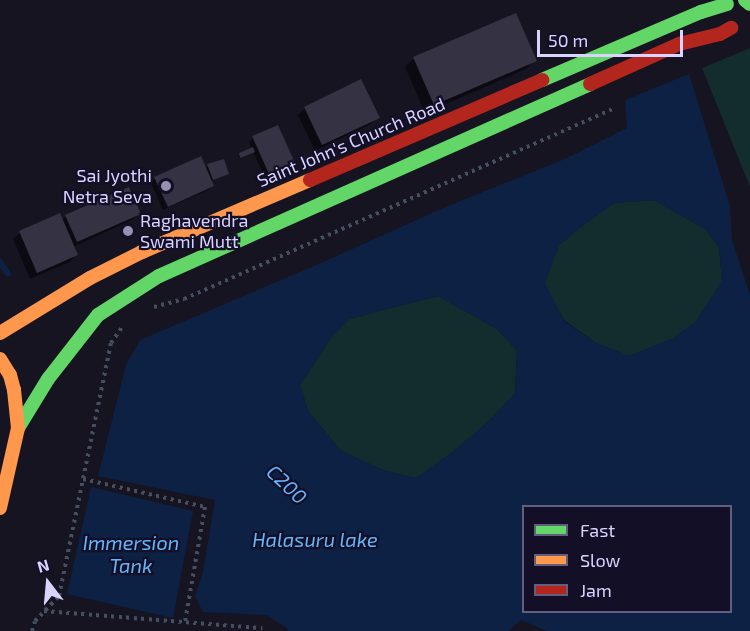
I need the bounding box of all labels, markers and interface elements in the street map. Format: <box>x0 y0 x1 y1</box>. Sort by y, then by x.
scale bar <box>540 18 686 56</box>
text: 50 m <box>548 29 588 51</box>
street label: Saint John's Church Road <box>254 93 448 191</box>
place label: Sai Jyothi Netra Seva <box>63 165 152 207</box>
marker: Sai Jyothi Netra Seva <box>157 177 175 195</box>
place label: Raghavendra Swami Mutt <box>140 210 248 252</box>
marker: Raghavendra Swami Mutt <box>121 224 135 238</box>
water label: C200 <box>262 459 312 509</box>
legend <box>522 505 732 613</box>
text: Fast <box>580 519 615 541</box>
water label: Halasuru lake <box>252 527 378 551</box>
water label: Immersion Tank <box>83 530 179 577</box>
text: Slow <box>580 549 620 571</box>
north arrow <box>18 553 78 613</box>
text: N <box>35 554 51 576</box>
text: Jam <box>580 579 612 601</box>

